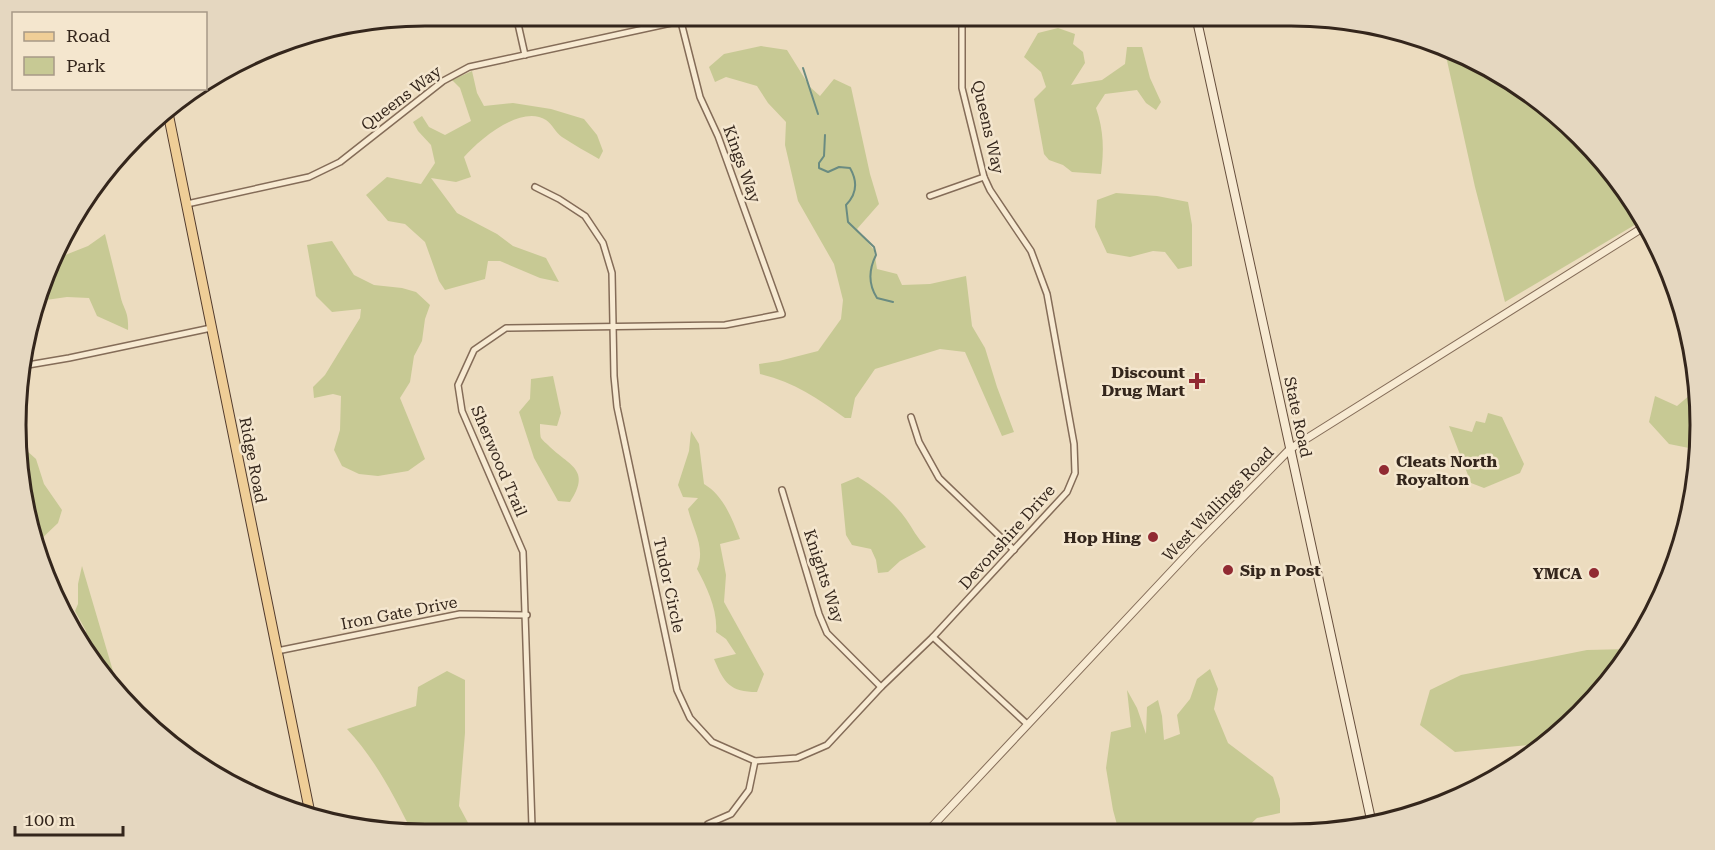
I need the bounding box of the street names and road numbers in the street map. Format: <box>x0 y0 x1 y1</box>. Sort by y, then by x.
street label: Queens Way <box>357 61 445 134</box>
street label: Queens Way <box>968 78 1008 176</box>
street label: Kings Way <box>719 123 765 206</box>
street label: State Road <box>1280 375 1316 459</box>
street label: Sherwood Trail <box>467 403 531 519</box>
street label: Ridge Road <box>235 415 271 505</box>
street label: West Wallings Road <box>1159 443 1277 565</box>
street label: Devonshire Drive <box>955 481 1059 593</box>
street label: Knights Way <box>800 527 848 626</box>
street label: Tudor Circle <box>650 536 688 635</box>
street label: Iron Gate Drive <box>339 592 459 634</box>

